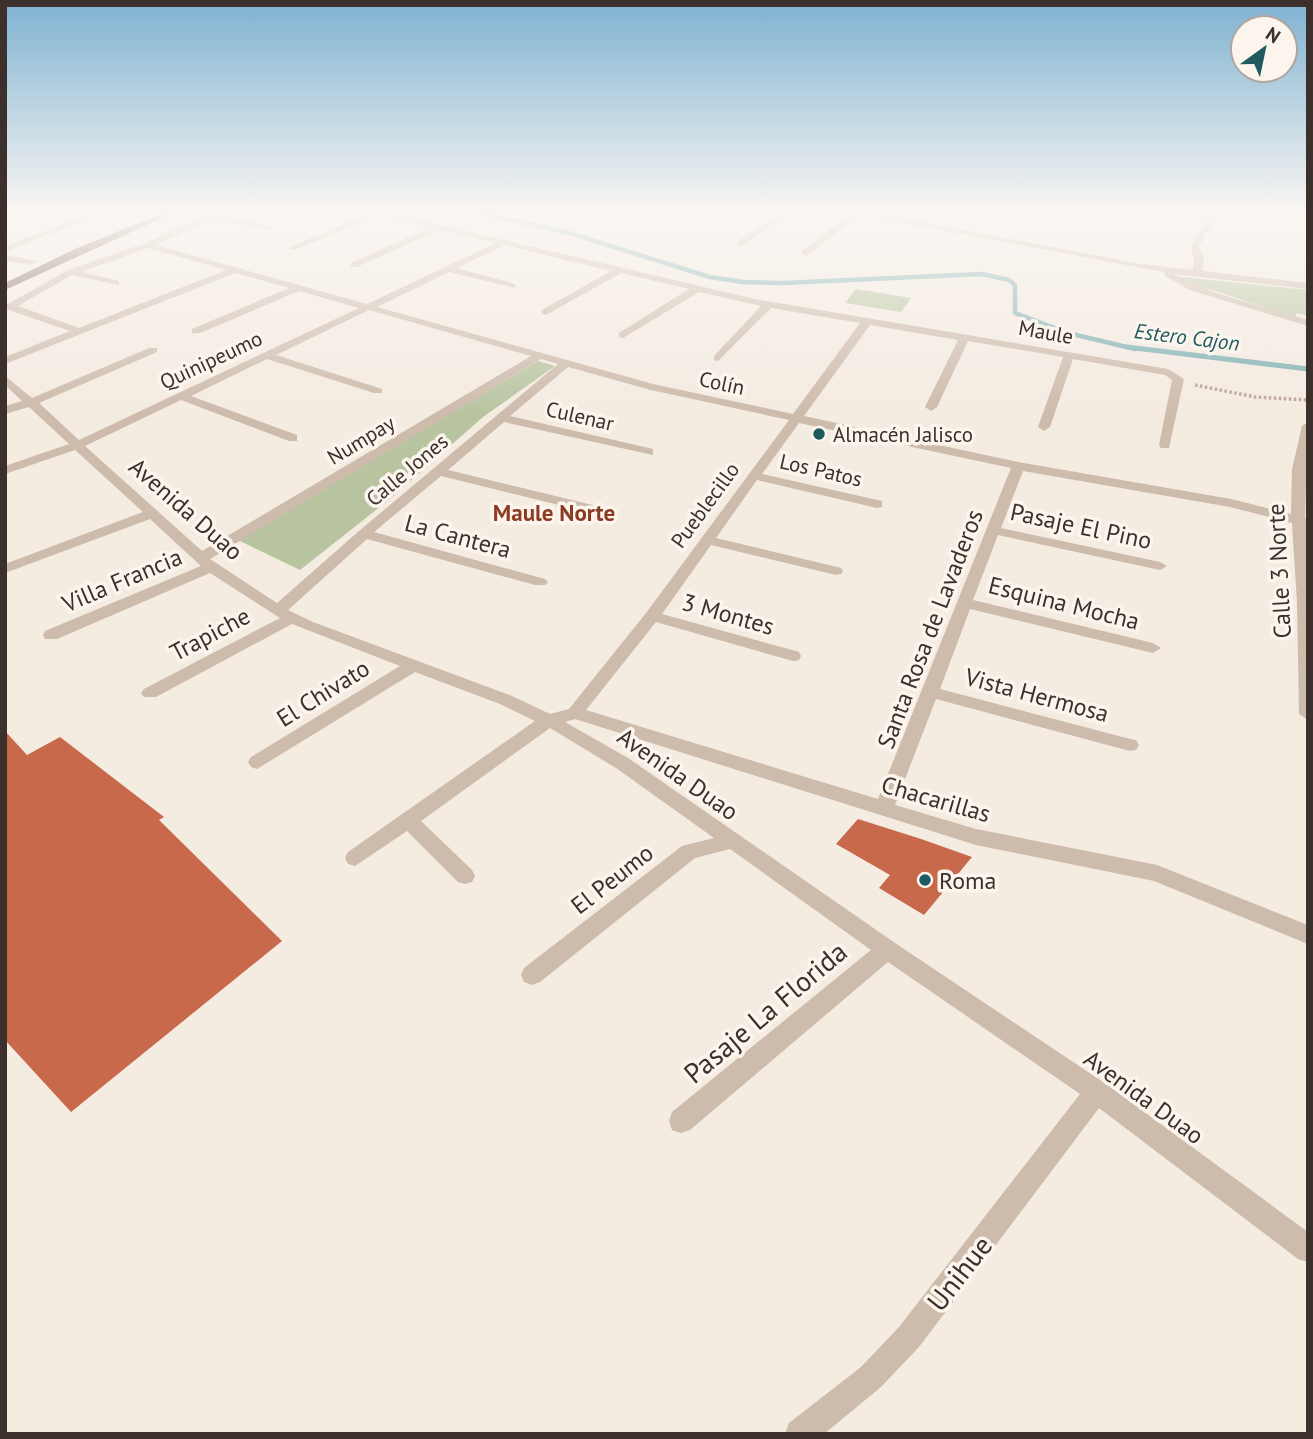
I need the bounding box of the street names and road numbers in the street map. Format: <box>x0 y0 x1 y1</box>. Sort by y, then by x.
street label: Maule <box>1016 314 1076 350</box>
street label: Quinipeumo <box>155 325 267 395</box>
street label: Colín <box>697 365 747 401</box>
street label: Culenar <box>543 395 617 437</box>
street label: Numpay <box>322 409 400 471</box>
street label: Calle Jones <box>360 428 454 512</box>
street label: Los Patos <box>777 447 865 493</box>
street label: Avenida Duao <box>123 451 249 567</box>
street label: Pueblecillo <box>665 457 745 553</box>
street label: Pasaje El Pino <box>1008 496 1154 556</box>
street label: Calle 3 Norte <box>1260 503 1298 639</box>
street label: Santa Rosa de Lavaderos <box>870 505 990 753</box>
street label: La Cantera <box>401 507 515 565</box>
street label: Villa Francia <box>56 541 187 620</box>
street label: Esquina Mocha <box>985 569 1143 637</box>
street label: 3 Montes <box>678 586 778 642</box>
street label: Trapiche <box>165 600 255 668</box>
street label: El Chivato <box>271 652 375 734</box>
street label: Vista Hermosa <box>961 661 1112 729</box>
street label: Avenida Duao <box>611 721 745 827</box>
street label: Chacarillas <box>878 769 994 829</box>
street label: El Peumo <box>565 837 659 921</box>
street label: Pasaje La Florida <box>676 933 854 1091</box>
street label: Avenida Duao <box>1078 1043 1210 1151</box>
street label: Unihue <box>918 1228 1000 1318</box>

